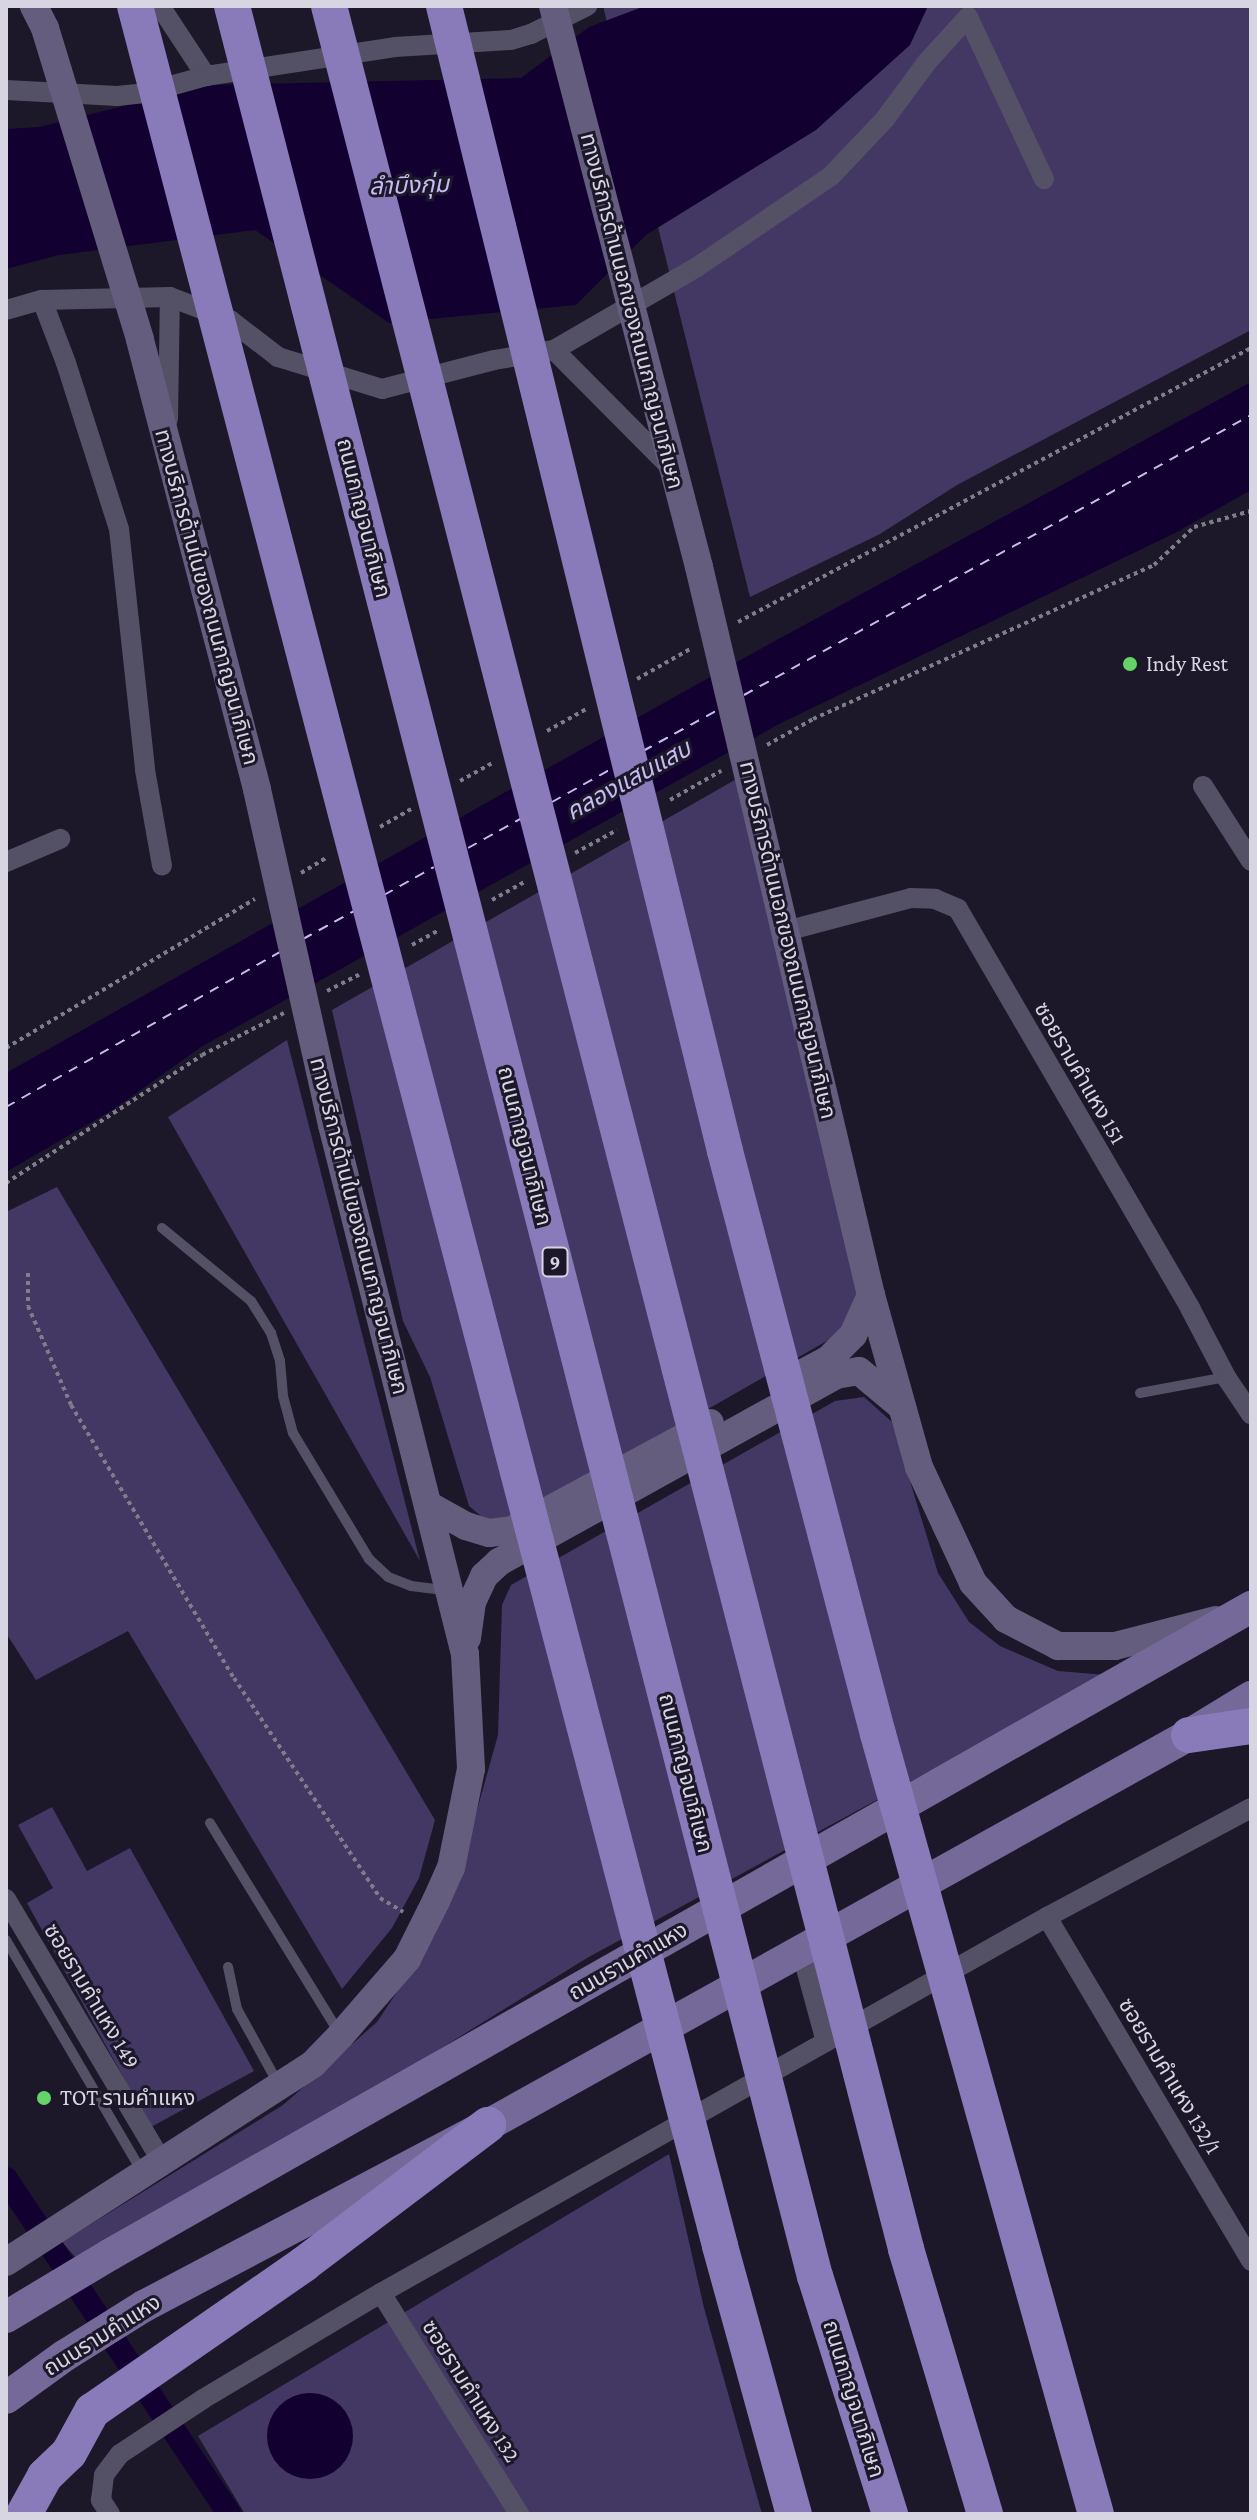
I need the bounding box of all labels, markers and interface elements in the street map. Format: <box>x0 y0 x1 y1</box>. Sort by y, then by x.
street label: ทางบริการด้านนอกของถนนกาญจนาภิเษก <box>575 130 689 492</box>
water label: ลำบึงกุ่ม <box>369 169 449 201</box>
street label: ทางบริการด้านในของถนนกาญจนาภิเษก <box>149 426 265 768</box>
street label: ถนนกาญจนาภิเษก <box>331 436 397 600</box>
place label: Indy Rest <box>1146 651 1228 677</box>
marker: Indy Rest <box>1121 655 1139 673</box>
water label: คลองแสนแสบ <box>560 734 696 826</box>
street label: ทางบริการด้านนอกของถนนกาญจนาภิเษก <box>734 759 842 1121</box>
street label: ซอยรามคำแหง 151 <box>1029 997 1131 1149</box>
street label: ทางบริการด้านในของถนนกาญจนาภิเษก <box>304 1055 414 1397</box>
street label: ถนนกาญจนาภิเษก <box>492 1064 558 1228</box>
road number: 9 <box>541 1246 569 1278</box>
street label: ถนนกาญจนาภิเษก <box>653 1691 719 1855</box>
street label: ถนนรามคำแหง <box>564 1916 692 2006</box>
street label: ซอยรามคำแหง 149 <box>38 1919 146 2073</box>
street label: ซอยรามคำแหง 132/1 <box>1113 1993 1227 2159</box>
place label: TOT รามคำแหง <box>60 2085 195 2111</box>
marker: TOT รามคำแหง <box>35 2089 53 2107</box>
street label: ถนนรามคำแหง <box>39 2289 165 2381</box>
street label: ซอยรามคำแหง 132 <box>417 2315 525 2467</box>
street label: ถนนกาญจนาภิเษก <box>818 2317 890 2481</box>

